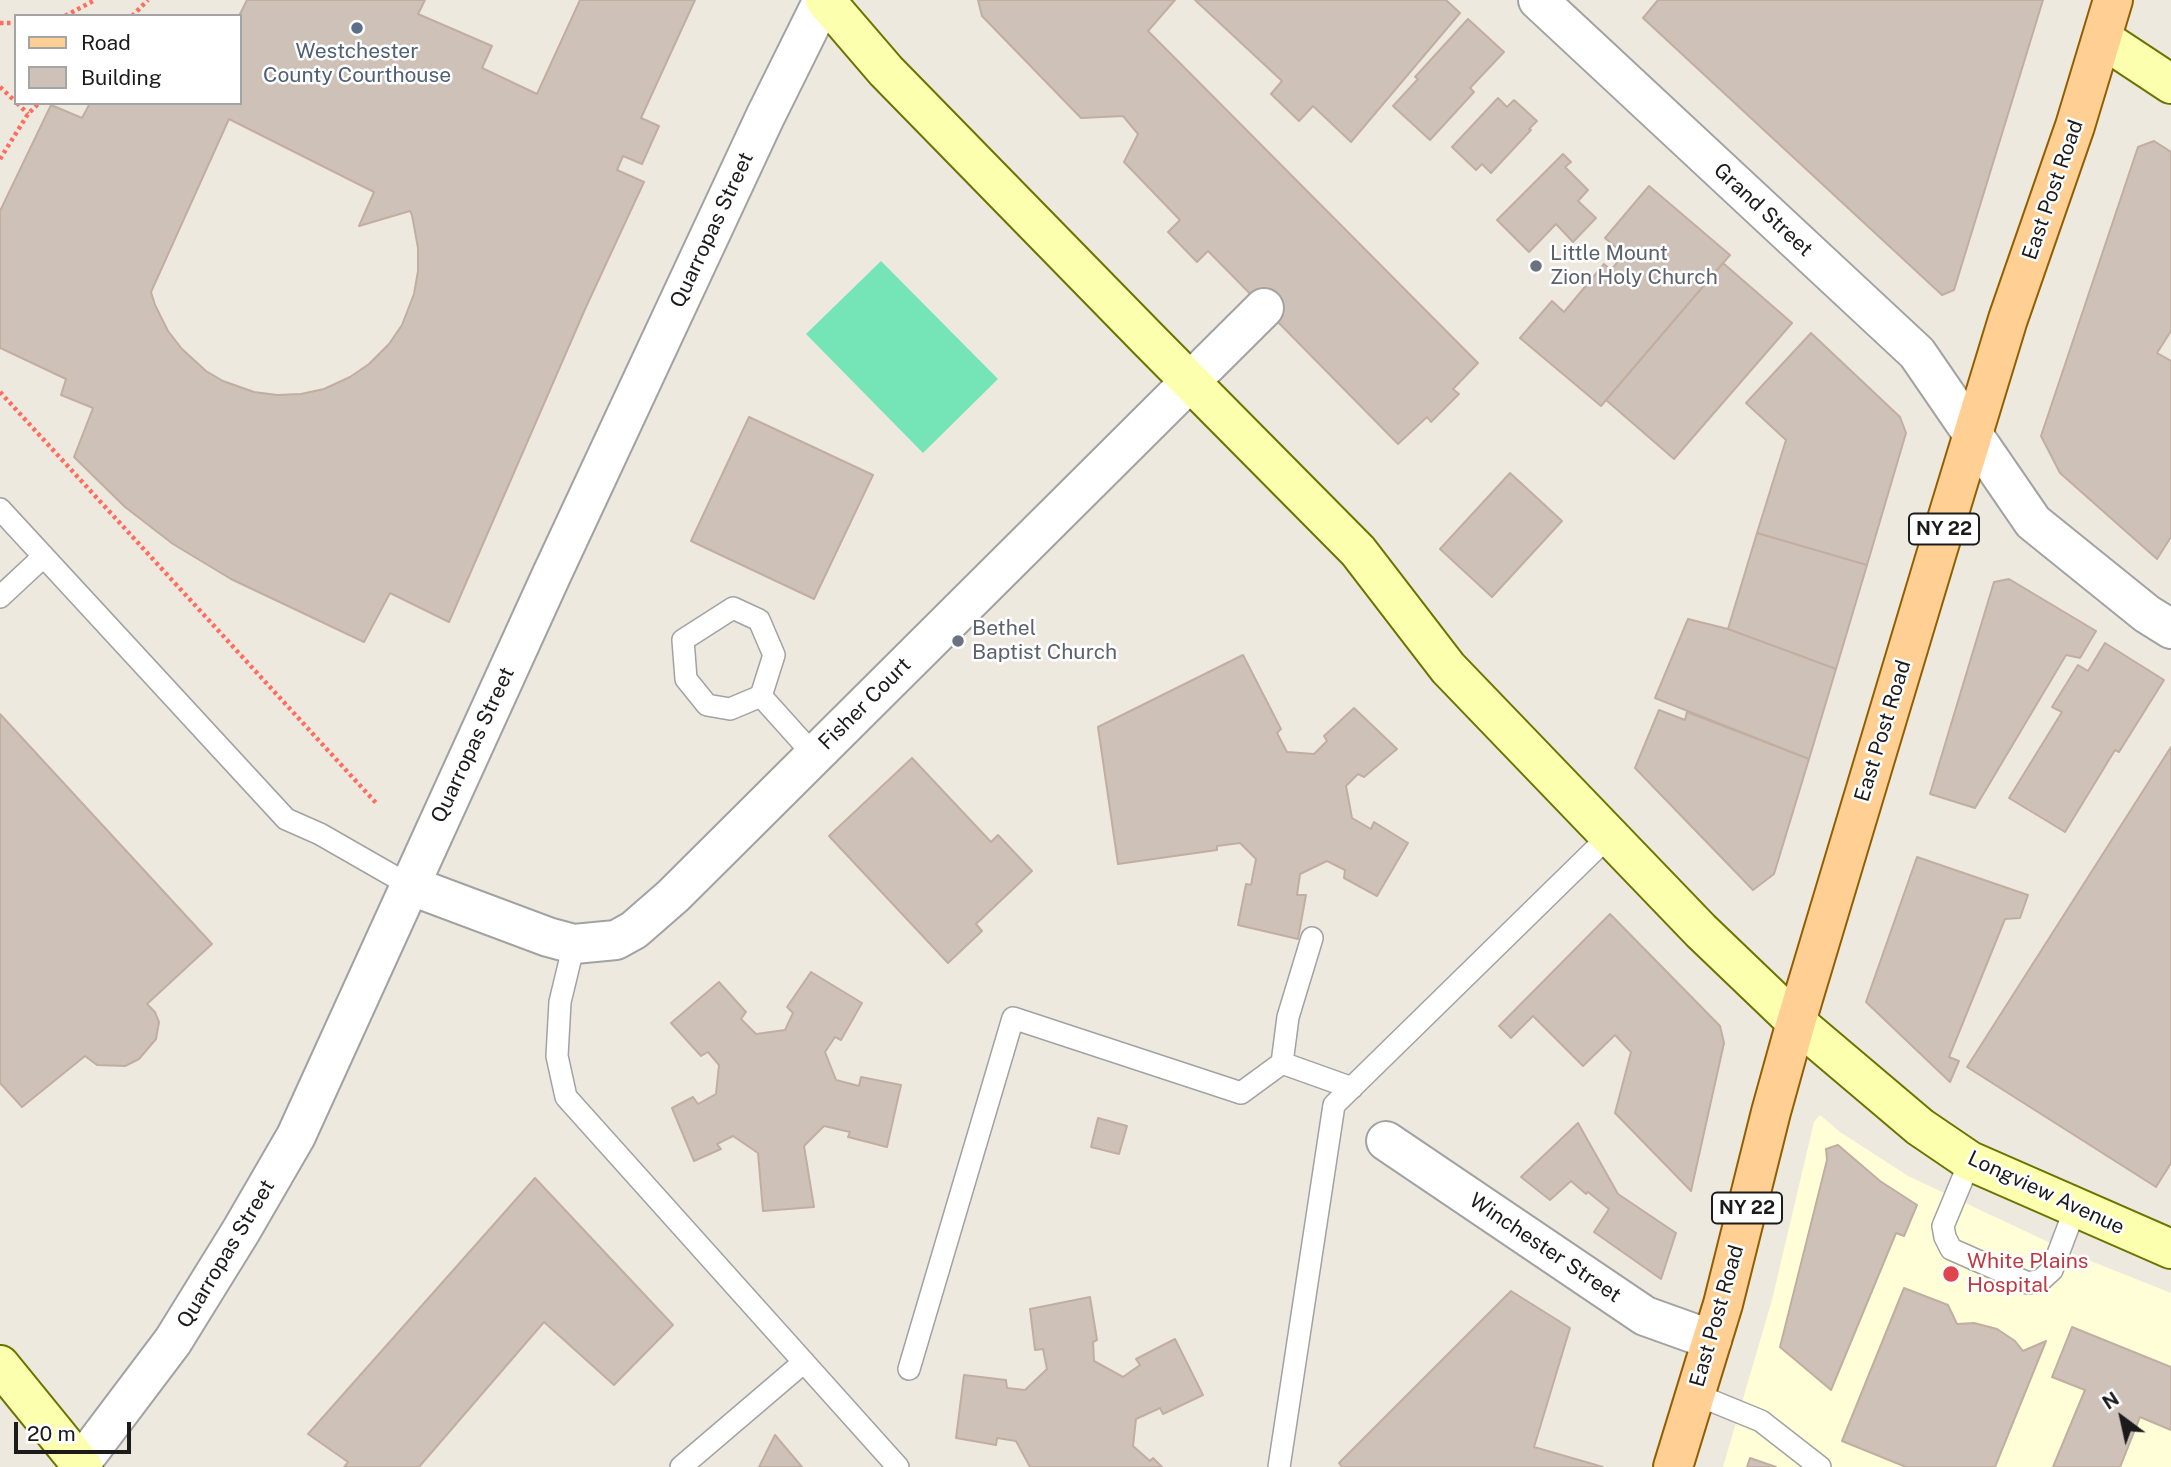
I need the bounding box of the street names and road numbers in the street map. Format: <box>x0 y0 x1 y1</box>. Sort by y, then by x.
street label: East Post Road <box>2017 117 2089 263</box>
street label: Quarropas Street <box>665 148 759 312</box>
street label: Grand Street <box>1708 158 1818 262</box>
road number: NY 22 <box>1909 514 1979 544</box>
street label: Fisher Court <box>814 653 916 755</box>
street label: East Post Road <box>1850 657 1916 805</box>
street label: Quarropas Street <box>426 663 520 827</box>
street label: Longview Avenue <box>1964 1146 2128 1240</box>
street label: Quarropas Street <box>172 1175 280 1333</box>
street label: Winchester Street <box>1464 1188 1626 1308</box>
road number: NY 22 <box>1712 1192 1782 1224</box>
street label: East Post Road <box>1685 1242 1749 1390</box>

